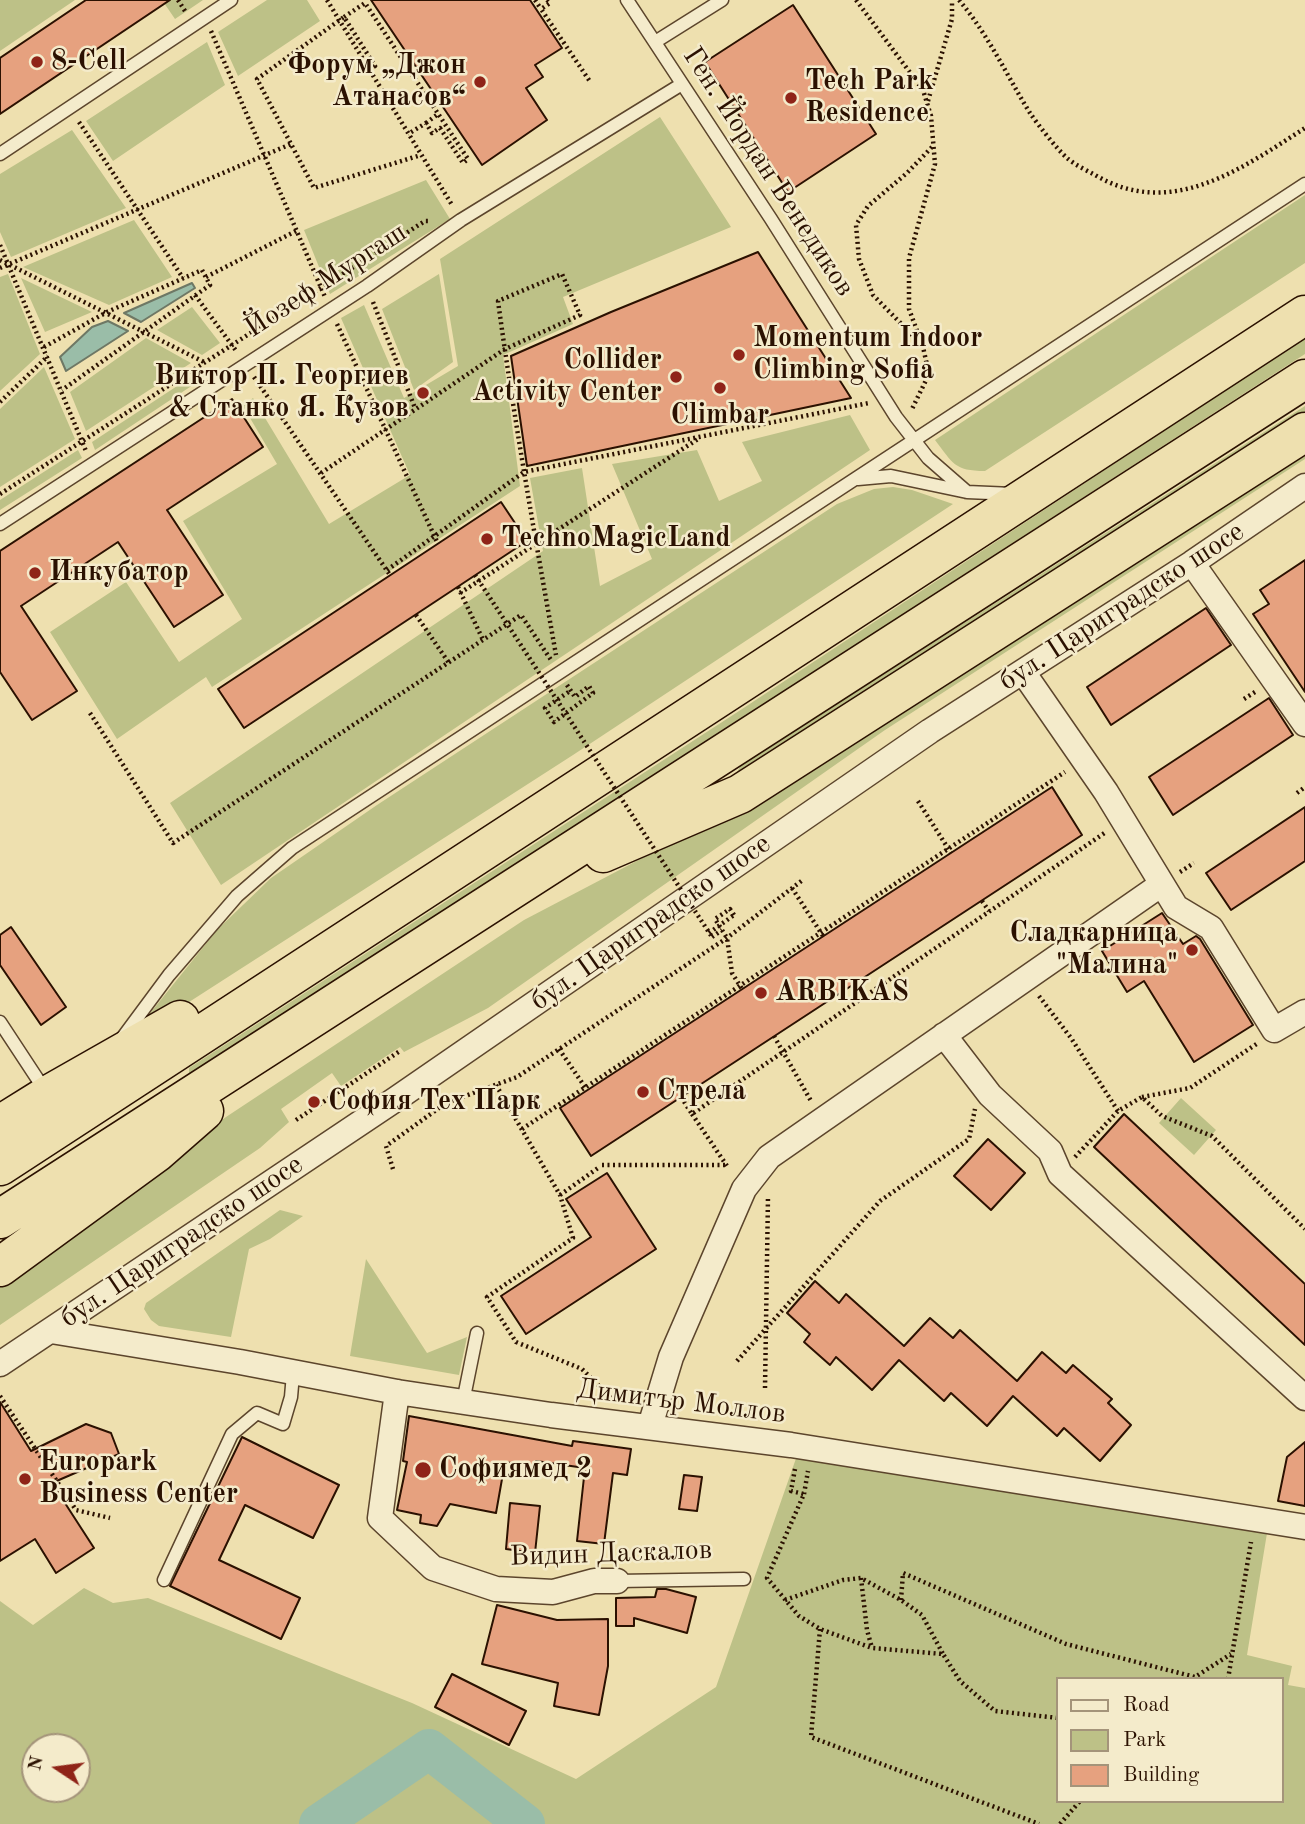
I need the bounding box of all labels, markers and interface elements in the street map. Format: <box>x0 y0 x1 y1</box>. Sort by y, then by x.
street label: Ген. Йордан Венедиков <box>675 41 861 303</box>
place label: 8-Cell <box>51 45 127 79</box>
place label: Форум „Джон Атанасов“ <box>288 49 466 115</box>
marker: 8-Cell <box>29 54 45 70</box>
place label: Tech Park Residence <box>805 65 934 131</box>
marker: Форум „Джон Атанасов“ <box>472 74 488 90</box>
marker: Tech Park Residence <box>783 90 799 106</box>
street label: Йозеф Мургаш <box>239 216 413 346</box>
place label: Momentum Indoor Climbing Sofia <box>753 322 982 388</box>
place label: Collider Activity Center <box>472 344 662 410</box>
marker: Momentum Indoor Climbing Sofia <box>731 347 747 363</box>
place label: Виктор П. Георгиев & Станко Я. Кузов <box>154 360 409 426</box>
marker: Collider Activity Center <box>668 369 684 385</box>
marker: Climbar <box>712 380 728 396</box>
marker: Виктор П. Георгиев & Станко Я. Кузов <box>415 385 431 401</box>
place label: Climbar <box>671 399 769 433</box>
street label: бул. Цариградско шосе <box>993 515 1251 699</box>
place label: TechnoMagicLand <box>501 522 731 556</box>
marker: TechnoMagicLand <box>479 531 495 547</box>
place label: Инкубатор <box>49 556 189 590</box>
marker: Инкубатор <box>27 565 43 581</box>
street label: бул. Цариградско шосе <box>525 827 777 1019</box>
place label: Сладкарница "Малина" <box>1009 917 1178 983</box>
marker: Сладкарница "Малина" <box>1184 942 1200 958</box>
place label: ARBIKAS <box>775 976 909 1010</box>
marker: ARBIKAS <box>753 985 769 1001</box>
place label: Стрела <box>657 1075 746 1109</box>
marker: Стрела <box>635 1084 651 1100</box>
place label: София Тех Парк <box>328 1085 540 1119</box>
marker: София Тех Парк <box>306 1094 322 1110</box>
street label: бул. Цариградско шосе <box>54 1148 310 1336</box>
street label: Димитър Моллов <box>575 1373 787 1431</box>
place label: Europark Business Center <box>39 1446 238 1512</box>
place label: Софиямед 2 <box>439 1453 592 1487</box>
marker: Софиямед 2 <box>413 1460 433 1480</box>
marker: Europark Business Center <box>17 1471 33 1487</box>
street label: Видин Даскалов <box>509 1534 713 1574</box>
legend <box>1056 1677 1284 1803</box>
text: Road <box>1123 1695 1170 1716</box>
text: Park <box>1123 1730 1166 1751</box>
north arrow <box>21 1733 91 1803</box>
text: N <box>26 1754 48 1773</box>
text: Building <box>1123 1765 1199 1786</box>

